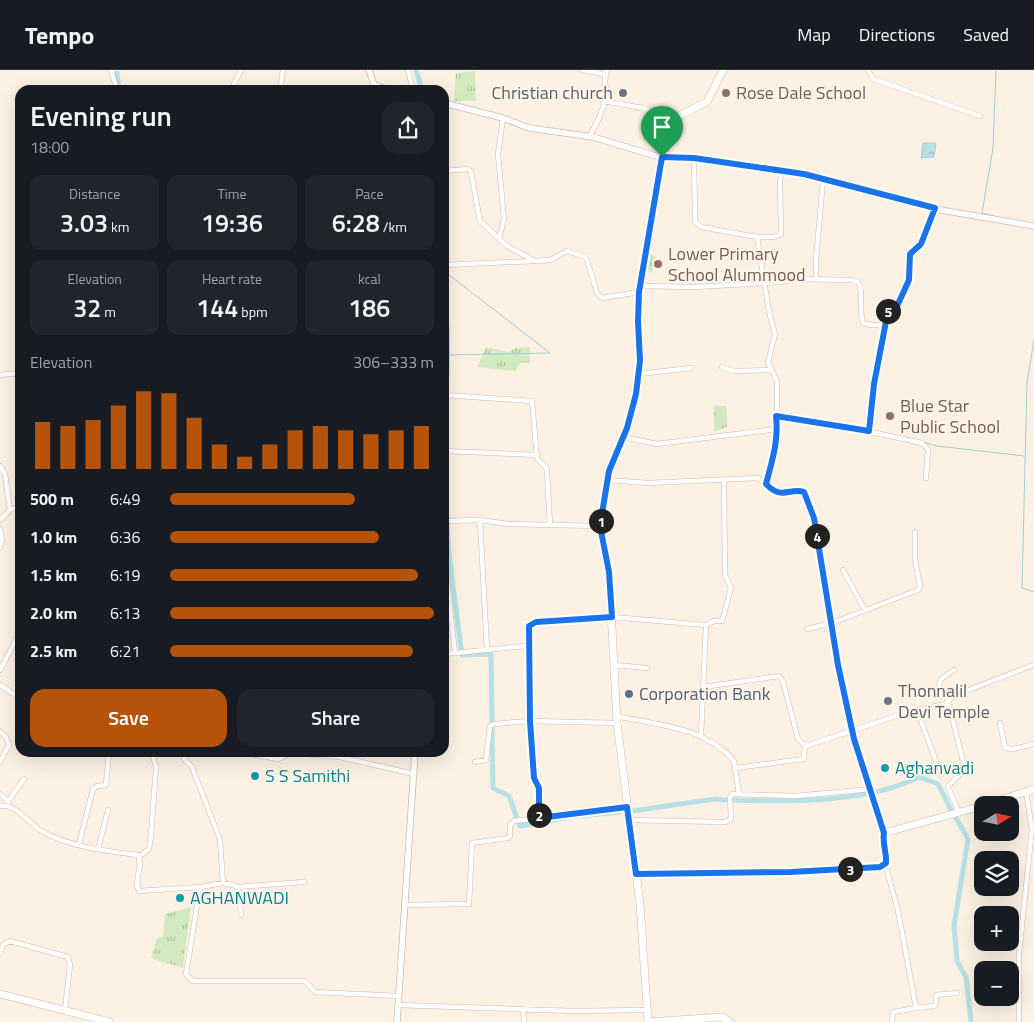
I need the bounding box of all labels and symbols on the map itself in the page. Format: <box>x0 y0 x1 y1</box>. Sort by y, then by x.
place label: Christian church <box>491 79 613 106</box>
place label: Rose Dale School <box>736 79 866 106</box>
marker: Christian church <box>617 87 629 99</box>
marker: Rose Dale School <box>720 87 732 99</box>
pin <box>641 106 683 157</box>
place label: Lower Primary School Alummood <box>668 240 805 288</box>
marker: Lower Primary School Alummood <box>652 258 664 270</box>
pin: 5 <box>876 298 900 324</box>
place label: Blue Star Public School <box>900 392 1000 440</box>
marker: Blue Star Public School <box>884 410 896 422</box>
pin: 1 <box>588 508 614 534</box>
pin: 4 <box>804 524 830 548</box>
place label: Thonnalil Devi Temple <box>898 677 990 725</box>
place label: Corporation Bank <box>639 680 771 707</box>
marker: Corporation Bank <box>623 688 635 700</box>
marker: Thonnalil Devi Temple <box>882 695 894 707</box>
place label: Aghanvadi <box>895 754 974 781</box>
place label: S S Samithi <box>265 762 350 789</box>
marker: Aghanvadi <box>879 762 891 774</box>
marker: S S Samithi <box>249 770 261 782</box>
north arrow <box>974 796 1019 841</box>
pin: 2 <box>526 802 552 828</box>
pin: 3 <box>838 856 862 882</box>
place label: AGHANWADI <box>190 884 289 911</box>
marker: AGHANWADI <box>174 892 186 904</box>

